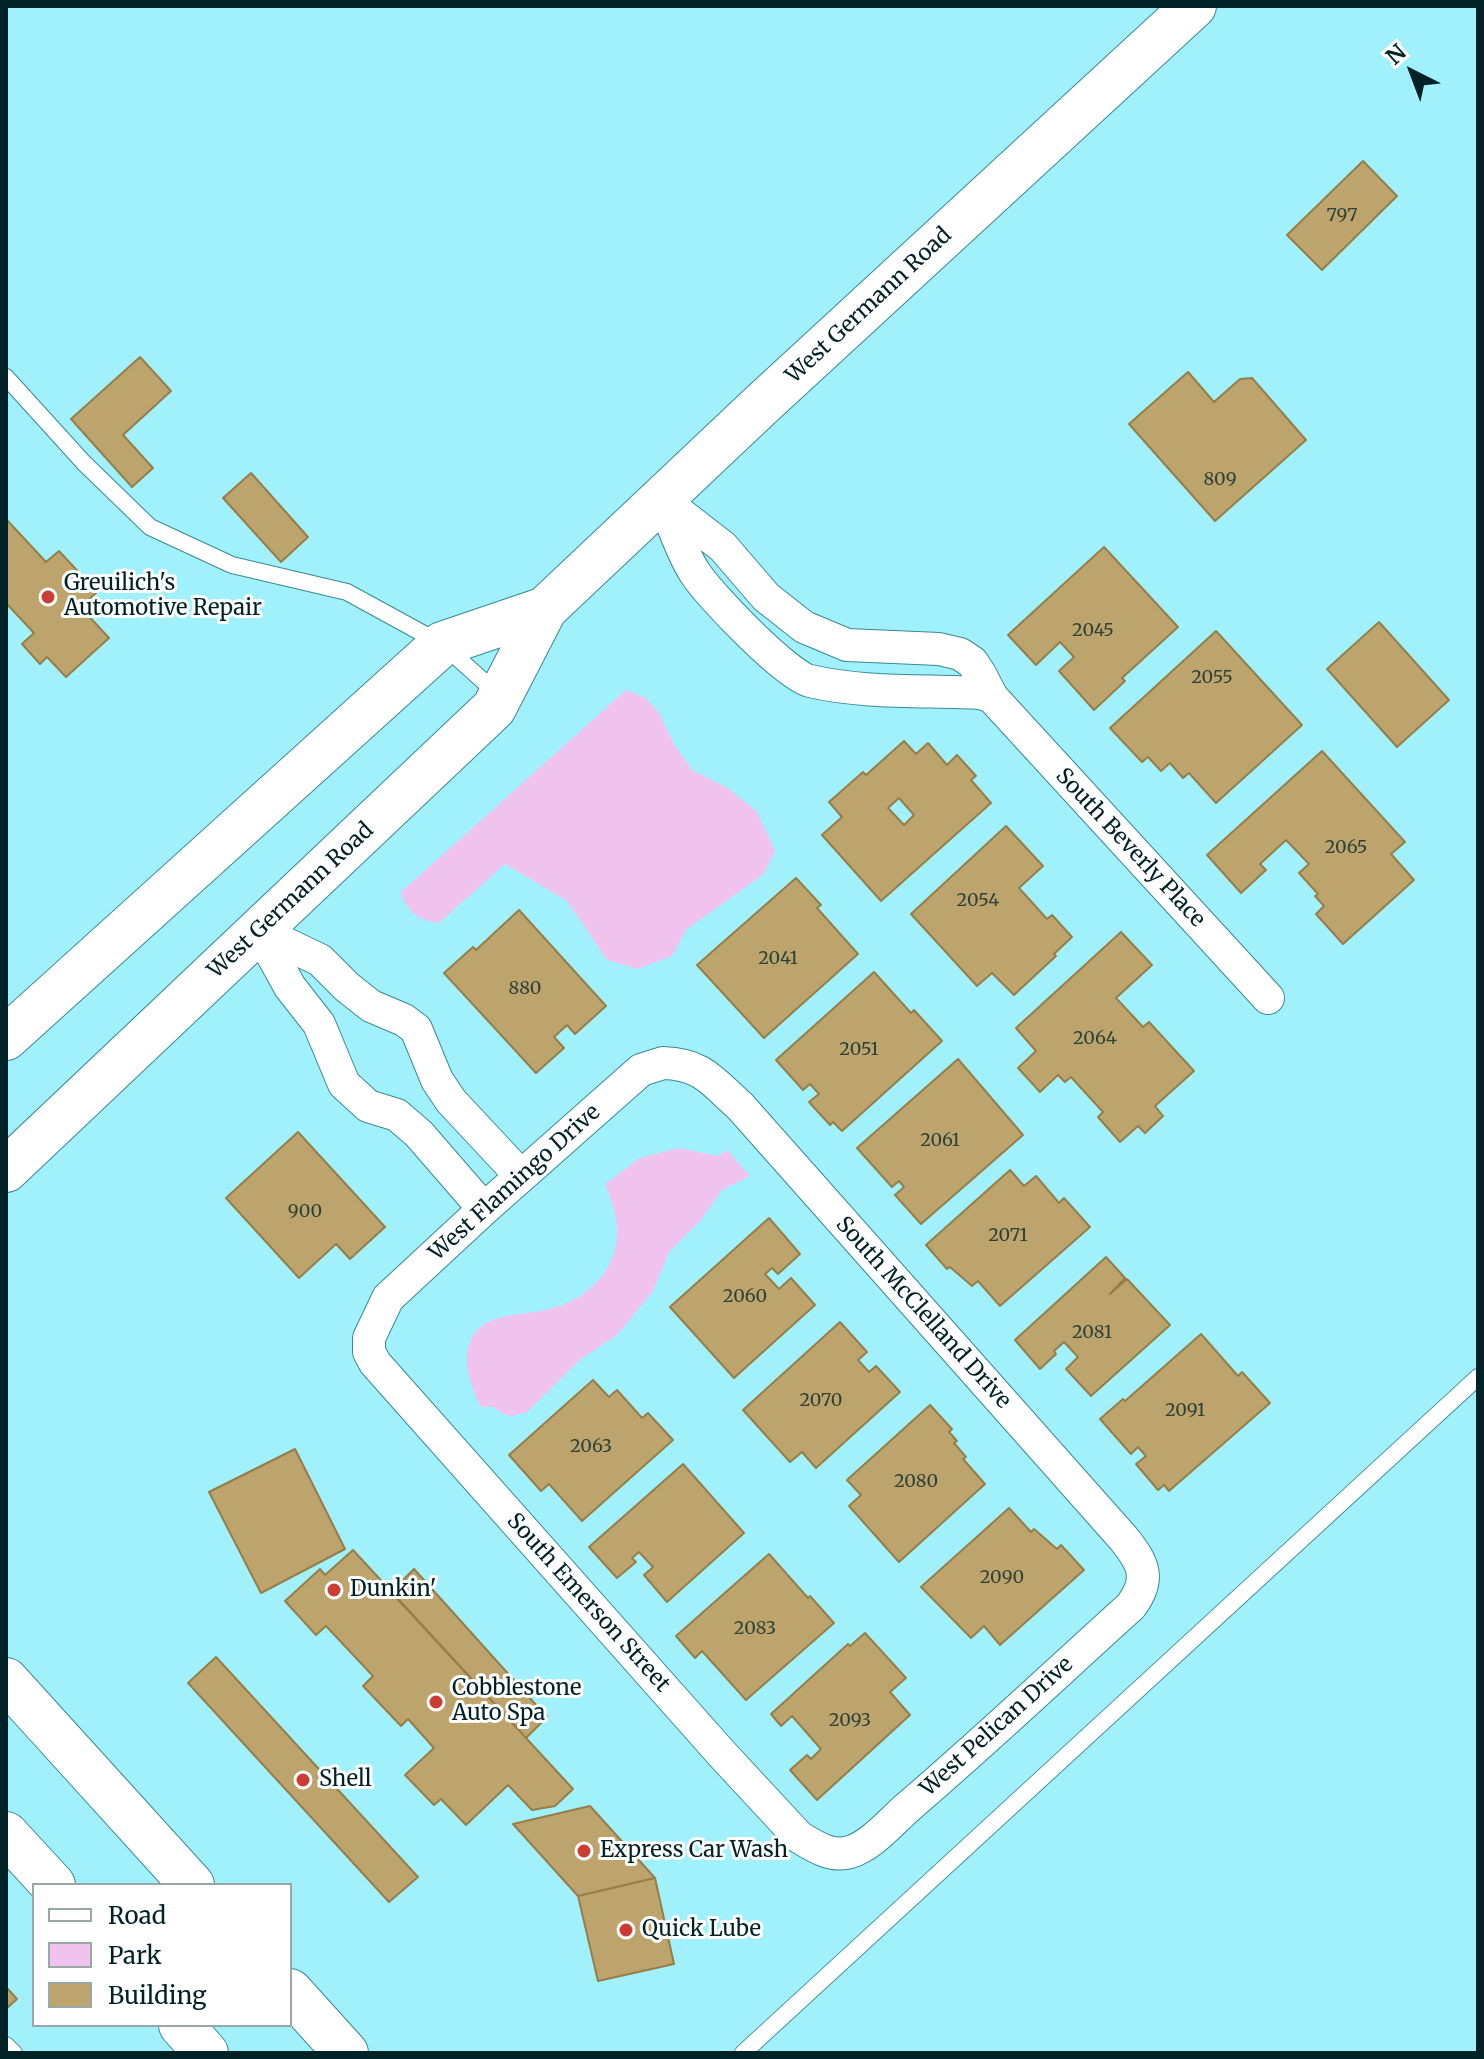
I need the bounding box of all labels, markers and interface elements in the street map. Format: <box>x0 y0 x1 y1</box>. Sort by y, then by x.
north arrow <box>1372 32 1452 112</box>
text: N <box>1380 38 1412 70</box>
house number: 797 <box>1327 205 1357 227</box>
street label: West Germann Road <box>781 223 957 389</box>
house number: 809 <box>1203 469 1237 491</box>
place label: Greuilich's Automotive Repair <box>64 571 262 622</box>
marker: Greuilich's Automotive Repair <box>39 588 57 606</box>
house number: 2045 <box>1072 620 1114 642</box>
house number: 2055 <box>1191 667 1233 689</box>
street label: South Beverly Place <box>1050 763 1210 933</box>
street label: West Germann Road <box>203 818 379 984</box>
house number: 2065 <box>1325 837 1367 859</box>
house number: 2054 <box>957 890 999 912</box>
house number: 2041 <box>758 948 798 970</box>
house number: 880 <box>509 978 541 1000</box>
house number: 2064 <box>1073 1028 1117 1050</box>
house number: 2051 <box>839 1039 879 1061</box>
street label: West Flamingo Drive <box>424 1099 606 1267</box>
house number: 2061 <box>920 1130 960 1152</box>
house number: 900 <box>288 1201 322 1223</box>
street label: South McClelland Drive <box>830 1212 1016 1414</box>
house number: 2071 <box>988 1225 1028 1247</box>
house number: 2060 <box>723 1286 767 1308</box>
house number: 2081 <box>1072 1322 1112 1344</box>
house number: 2070 <box>800 1390 842 1412</box>
house number: 2091 <box>1165 1400 1205 1422</box>
house number: 2063 <box>570 1436 612 1458</box>
house number: 2080 <box>894 1471 938 1493</box>
street label: South Emerson Street <box>501 1508 675 1698</box>
house number: 2090 <box>980 1567 1024 1589</box>
place label: Dunkin' <box>350 1577 436 1603</box>
marker: Dunkin' <box>325 1581 343 1599</box>
house number: 2083 <box>734 1618 776 1640</box>
street label: West Pelican Drive <box>915 1652 1079 1802</box>
place label: Cobblestone Auto Spa <box>452 1676 581 1728</box>
marker: Cobblestone Auto Spa <box>427 1693 445 1711</box>
house number: 2093 <box>829 1710 871 1732</box>
place label: Shell <box>319 1767 372 1793</box>
marker: Shell <box>294 1771 312 1789</box>
place label: Express Car Wash <box>600 1838 788 1864</box>
marker: Express Car Wash <box>575 1842 593 1860</box>
legend <box>32 1883 292 2027</box>
text: Road <box>108 1900 166 1931</box>
place label: Quick Lube <box>642 1917 761 1943</box>
marker: Quick Lube <box>617 1921 635 1939</box>
text: Park <box>108 1940 161 1971</box>
text: Building <box>108 1980 207 2011</box>

